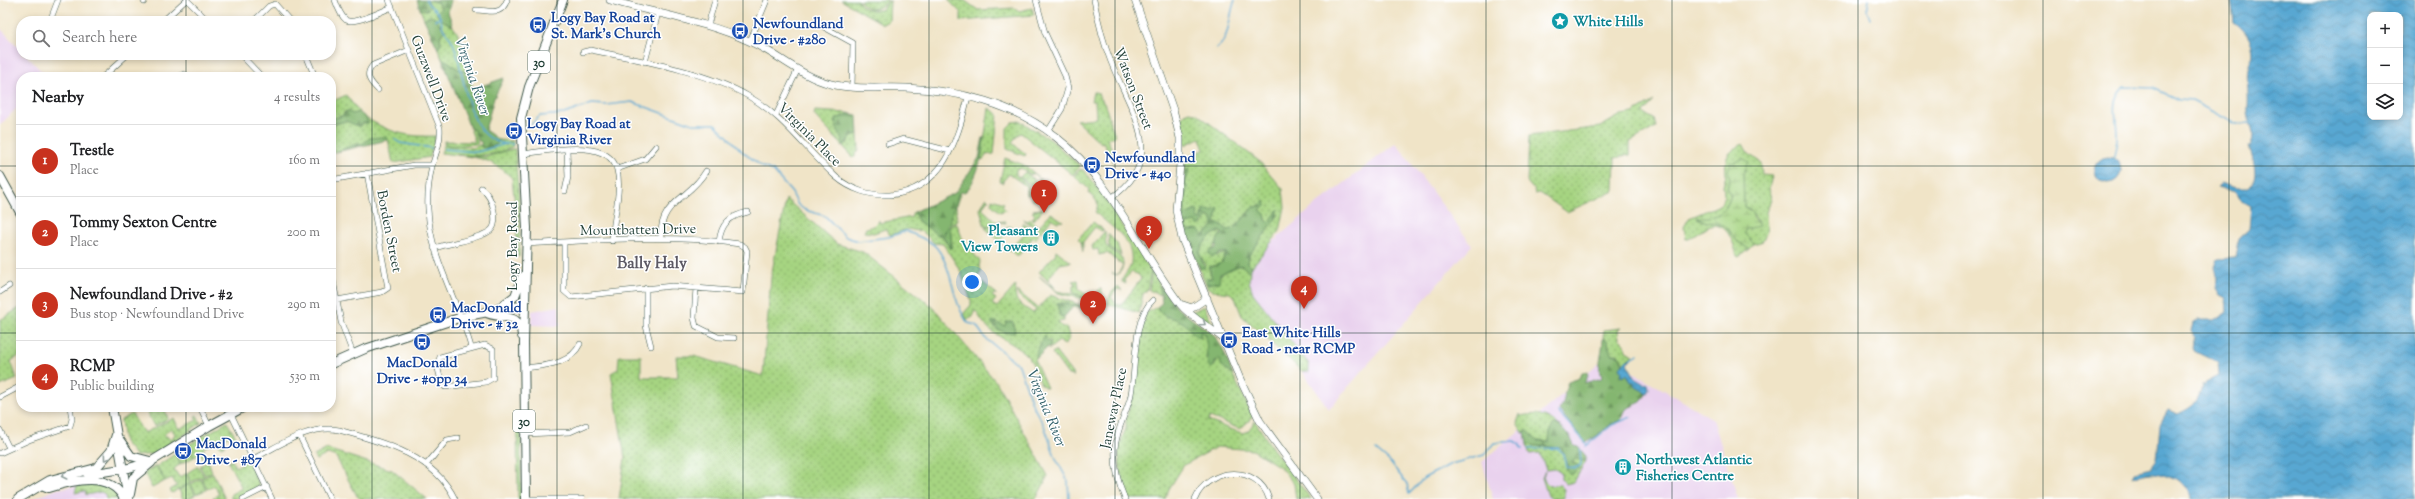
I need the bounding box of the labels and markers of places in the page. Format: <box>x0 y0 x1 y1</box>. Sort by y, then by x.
place label: Logy Bay Road at St. Mark's Church <box>551 9 662 45</box>
place icon: White Hills <box>1550 11 1570 31</box>
place label: White Hills <box>1573 13 1644 33</box>
bus stop icon: Logy Bay Road at St. Mark's Church <box>528 15 548 35</box>
place label: Newfoundland Drive - #280 <box>753 15 844 51</box>
bus stop icon: Newfoundland Drive - #280 <box>730 21 750 41</box>
place label: Logy Bay Road at Virginia River <box>527 115 631 151</box>
bus stop icon: Logy Bay Road at Virginia River <box>504 121 524 141</box>
place label: Newfoundland Drive - #40 <box>1105 149 1196 185</box>
bus stop icon: Newfoundland Drive - #40 <box>1082 155 1102 175</box>
pin: 1 <box>1031 180 1057 213</box>
pin: 3 <box>1136 216 1162 249</box>
place label: Pleasant View Towers <box>961 222 1038 258</box>
building icon: Pleasant View Towers <box>1041 228 1061 248</box>
pin: 4 <box>1291 276 1317 309</box>
pin: 2 <box>1080 291 1106 324</box>
place label: MacDonald Drive - # 32 <box>451 299 522 335</box>
bus stop icon: MacDonald Drive - # 32 <box>428 305 448 325</box>
place label: East White Hills Road - near RCMP <box>1242 324 1355 360</box>
bus stop icon: East White Hills Road - near RCMP <box>1219 330 1239 350</box>
bus stop icon: MacDonald Drive - #opp 34 <box>412 332 432 352</box>
place label: MacDonald Drive - #opp 34 <box>377 354 467 390</box>
place label: MacDonald Drive - #87 <box>196 435 267 471</box>
bus stop icon: MacDonald Drive - #87 <box>173 441 193 461</box>
place label: Northwest Atlantic Fisheries Centre <box>1636 451 1753 487</box>
building icon: Northwest Atlantic Fisheries Centre <box>1613 457 1633 477</box>

